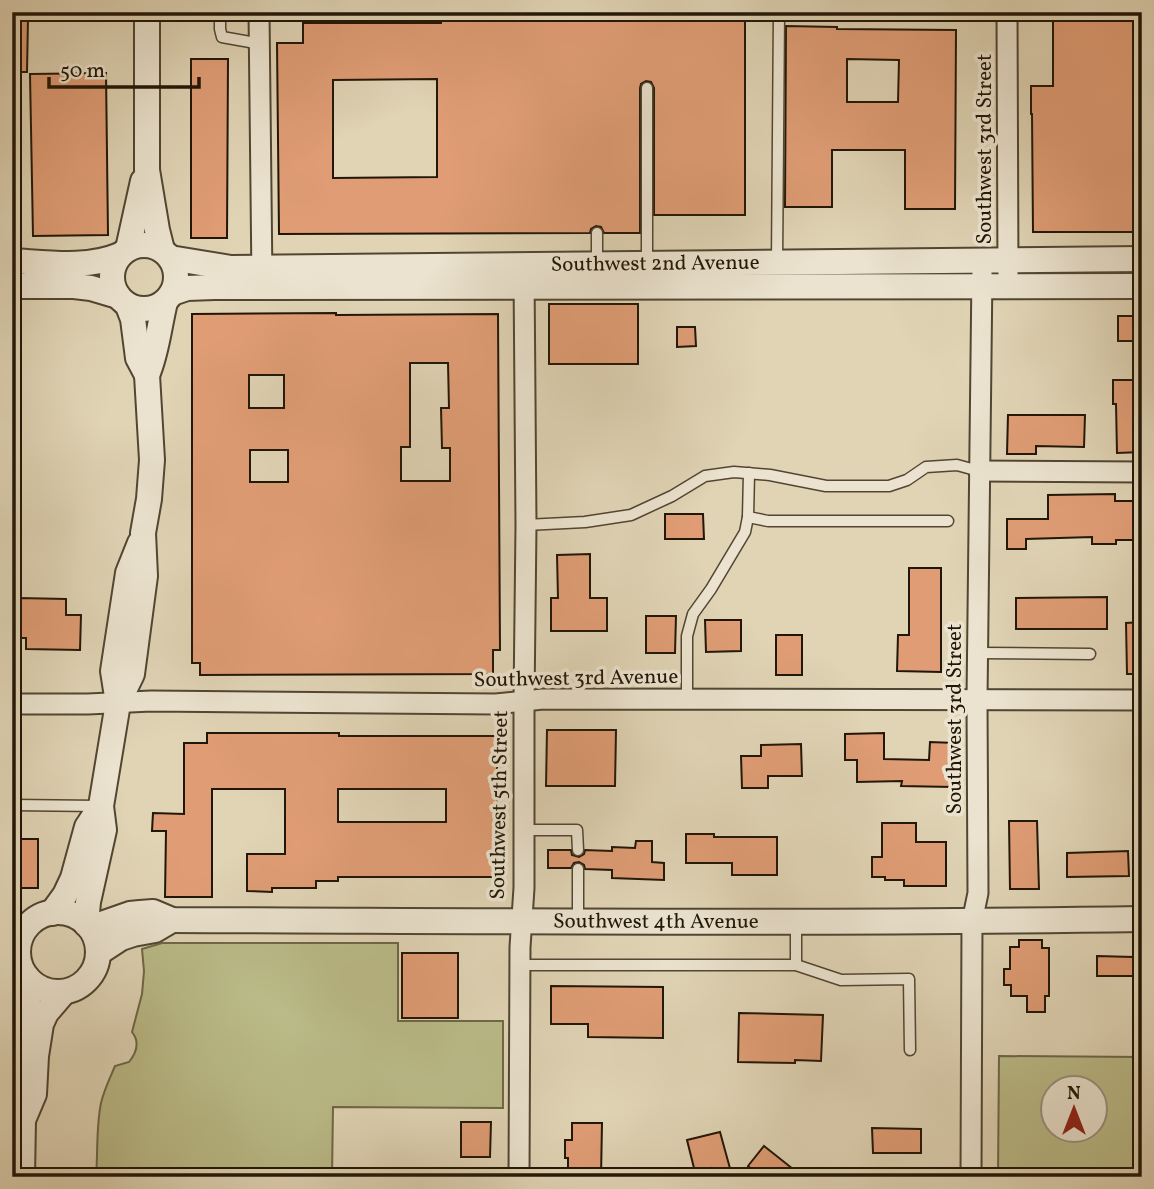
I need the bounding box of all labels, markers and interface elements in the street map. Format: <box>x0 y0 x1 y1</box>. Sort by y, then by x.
scale bar <box>49 46 200 90</box>
street label: Southwest 3rd Street <box>971 54 1000 244</box>
text: 50 m <box>60 57 105 86</box>
street label: Southwest 2nd Avenue <box>551 248 760 279</box>
street label: Southwest 3rd Street <box>941 624 970 814</box>
street label: Southwest 3rd Avenue <box>473 663 679 695</box>
street label: Southwest 5th Street <box>484 710 516 900</box>
street label: Southwest 4th Avenue <box>553 907 759 936</box>
north arrow <box>1038 1074 1108 1144</box>
text: N <box>1067 1081 1081 1107</box>

